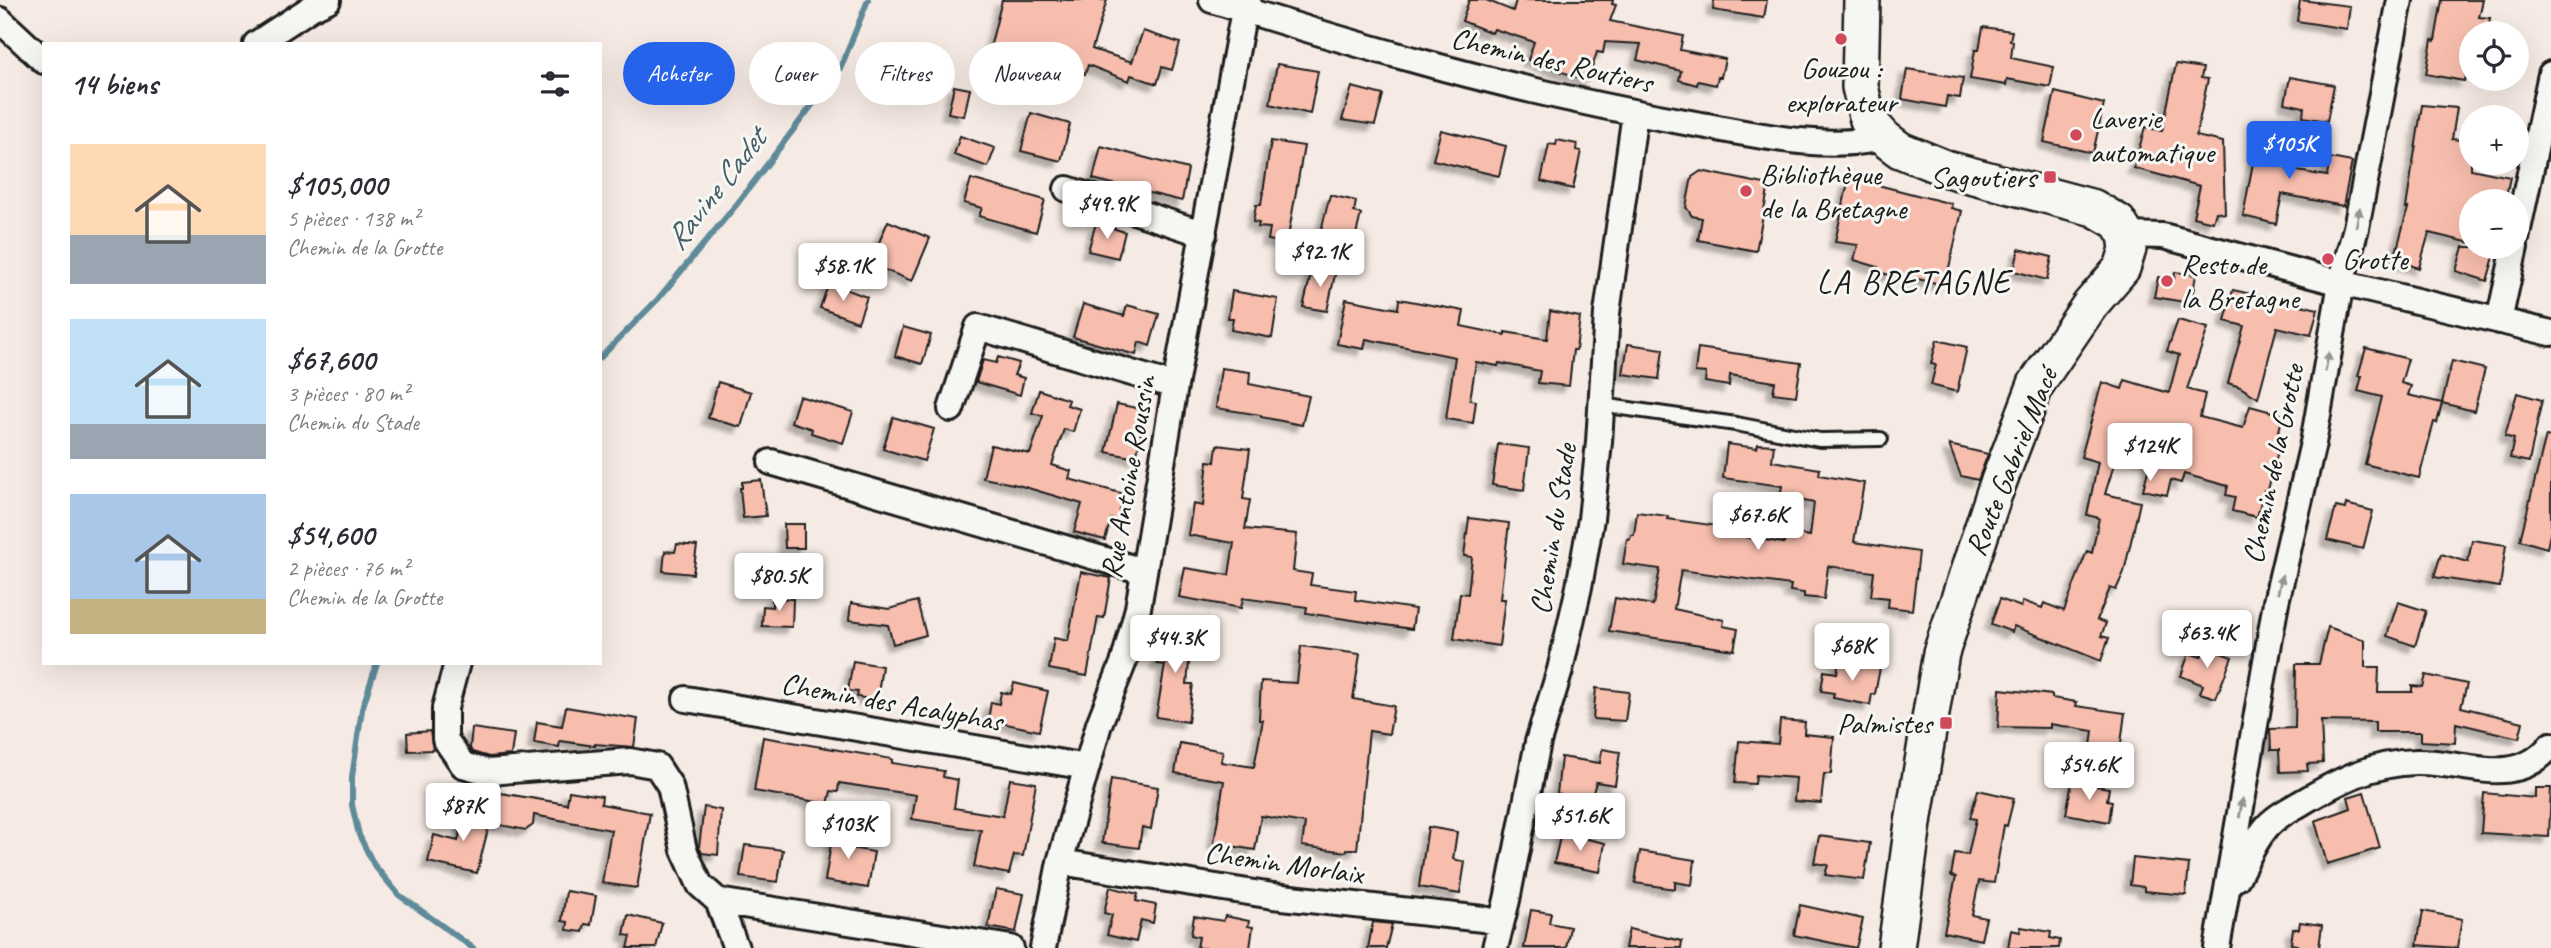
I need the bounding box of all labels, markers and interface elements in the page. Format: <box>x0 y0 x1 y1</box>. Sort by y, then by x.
street label: Chemin des Routiers <box>1448 18 1659 102</box>
map controls <box>2459 21 2529 259</box>
button: locate <box>2459 21 2529 91</box>
marker: Gouzou : explorateur <box>1833 31 1849 47</box>
chip: Acheter <box>623 42 735 105</box>
chip: Louer <box>749 42 841 105</box>
chip: Filtres <box>855 42 955 105</box>
chip: Nouveau <box>969 42 1084 105</box>
place label: Gouzou : explorateur <box>1785 49 1899 121</box>
text: 14 biens <box>70 65 158 103</box>
icon: filters <box>536 65 574 103</box>
place label: Laverie automatique <box>2090 99 2216 171</box>
button: + <box>2459 105 2529 175</box>
water label: Ravine Cadet <box>656 116 779 258</box>
pin: $105K <box>2240 122 2338 181</box>
marker: Laverie automatique <box>2068 127 2084 143</box>
text: $105K <box>2263 129 2315 158</box>
place label: Bibliothèque de la Bretagne <box>1760 155 1908 227</box>
place label: Sagoutiers <box>1930 158 2039 196</box>
text: $105,000 <box>287 166 387 204</box>
marker: Sagoutiers <box>2042 169 2058 185</box>
icon: home <box>126 172 210 256</box>
pin: $49.9K <box>1050 182 1164 241</box>
marker: Bibliothèque de la Bretagne <box>1738 183 1754 199</box>
text: $49.9K <box>1078 189 1136 218</box>
button: − <box>2459 189 2529 259</box>
text: 5 pièces · 138 m² <box>287 204 419 233</box>
one-way arrow <box>2353 206 2364 228</box>
pin: $92.1K <box>1263 230 1377 289</box>
text: Chemin de la Grotte <box>287 233 442 262</box>
text: $92.1K <box>1291 237 1349 266</box>
place label: Grotte <box>2342 240 2410 278</box>
pin: $58.1K <box>786 244 900 303</box>
place label: Resto de la Bretagne <box>2181 245 2301 317</box>
text: $58.1K <box>814 251 872 280</box>
marker: Grotte <box>2320 251 2336 267</box>
district label: LA BRETAGNE <box>1817 261 2014 303</box>
marker: Resto de la Bretagne <box>2159 273 2175 289</box>
text: $67,600 <box>287 341 375 379</box>
icon: home <box>126 347 210 431</box>
one-way arrow <box>2322 351 2333 373</box>
street label: Route Gabriel Macé <box>1956 359 2067 561</box>
street label: Chemin de la Grotte <box>2233 359 2313 567</box>
street label: Rue Antoine Roussin <box>1091 371 1165 581</box>
text: 3 pièces · 80 m² <box>287 379 409 408</box>
text: Chemin du Stade <box>287 408 419 437</box>
pin: $124K <box>2101 424 2199 483</box>
text: $124K <box>2123 431 2177 460</box>
street label: Chemin du Stade <box>1521 439 1586 617</box>
pin: $67.6K <box>1701 492 1815 552</box>
text: $67.6K <box>1729 500 1787 529</box>
text: $54,600 <box>287 516 374 554</box>
icon: home <box>126 522 210 606</box>
text: 2 pièces · 76 m² <box>287 554 409 583</box>
pin: $80.5K <box>722 554 836 613</box>
text: $80.5K <box>750 561 808 590</box>
one-way arrow <box>2275 573 2286 595</box>
text: Chemin de la Grotte <box>287 583 442 612</box>
pin: $63.4K <box>2150 610 2264 670</box>
pin: $44.3K <box>1118 616 1232 675</box>
text: $63.4K <box>2178 618 2236 647</box>
text: $44.3K <box>1146 623 1204 652</box>
pin: $68K <box>1811 624 1893 683</box>
text: $68K <box>1830 631 1874 660</box>
street label: Chemin des Acalyphas <box>779 664 1008 741</box>
place label: Palmistes <box>1837 704 1935 742</box>
marker: Palmistes <box>1938 715 1954 731</box>
pin: $54.6K <box>2032 742 2146 802</box>
text: $54.6K <box>2060 750 2118 779</box>
pin: $87K <box>422 784 504 843</box>
text: $87K <box>442 791 484 820</box>
pin: $51.6K <box>1523 794 1637 853</box>
one-way arrow <box>2236 797 2247 819</box>
text: $51.6K <box>1551 801 1609 830</box>
pin: $103K <box>799 802 897 861</box>
text: $103K <box>821 809 875 838</box>
street label: Chemin Morlaix <box>1202 833 1368 893</box>

